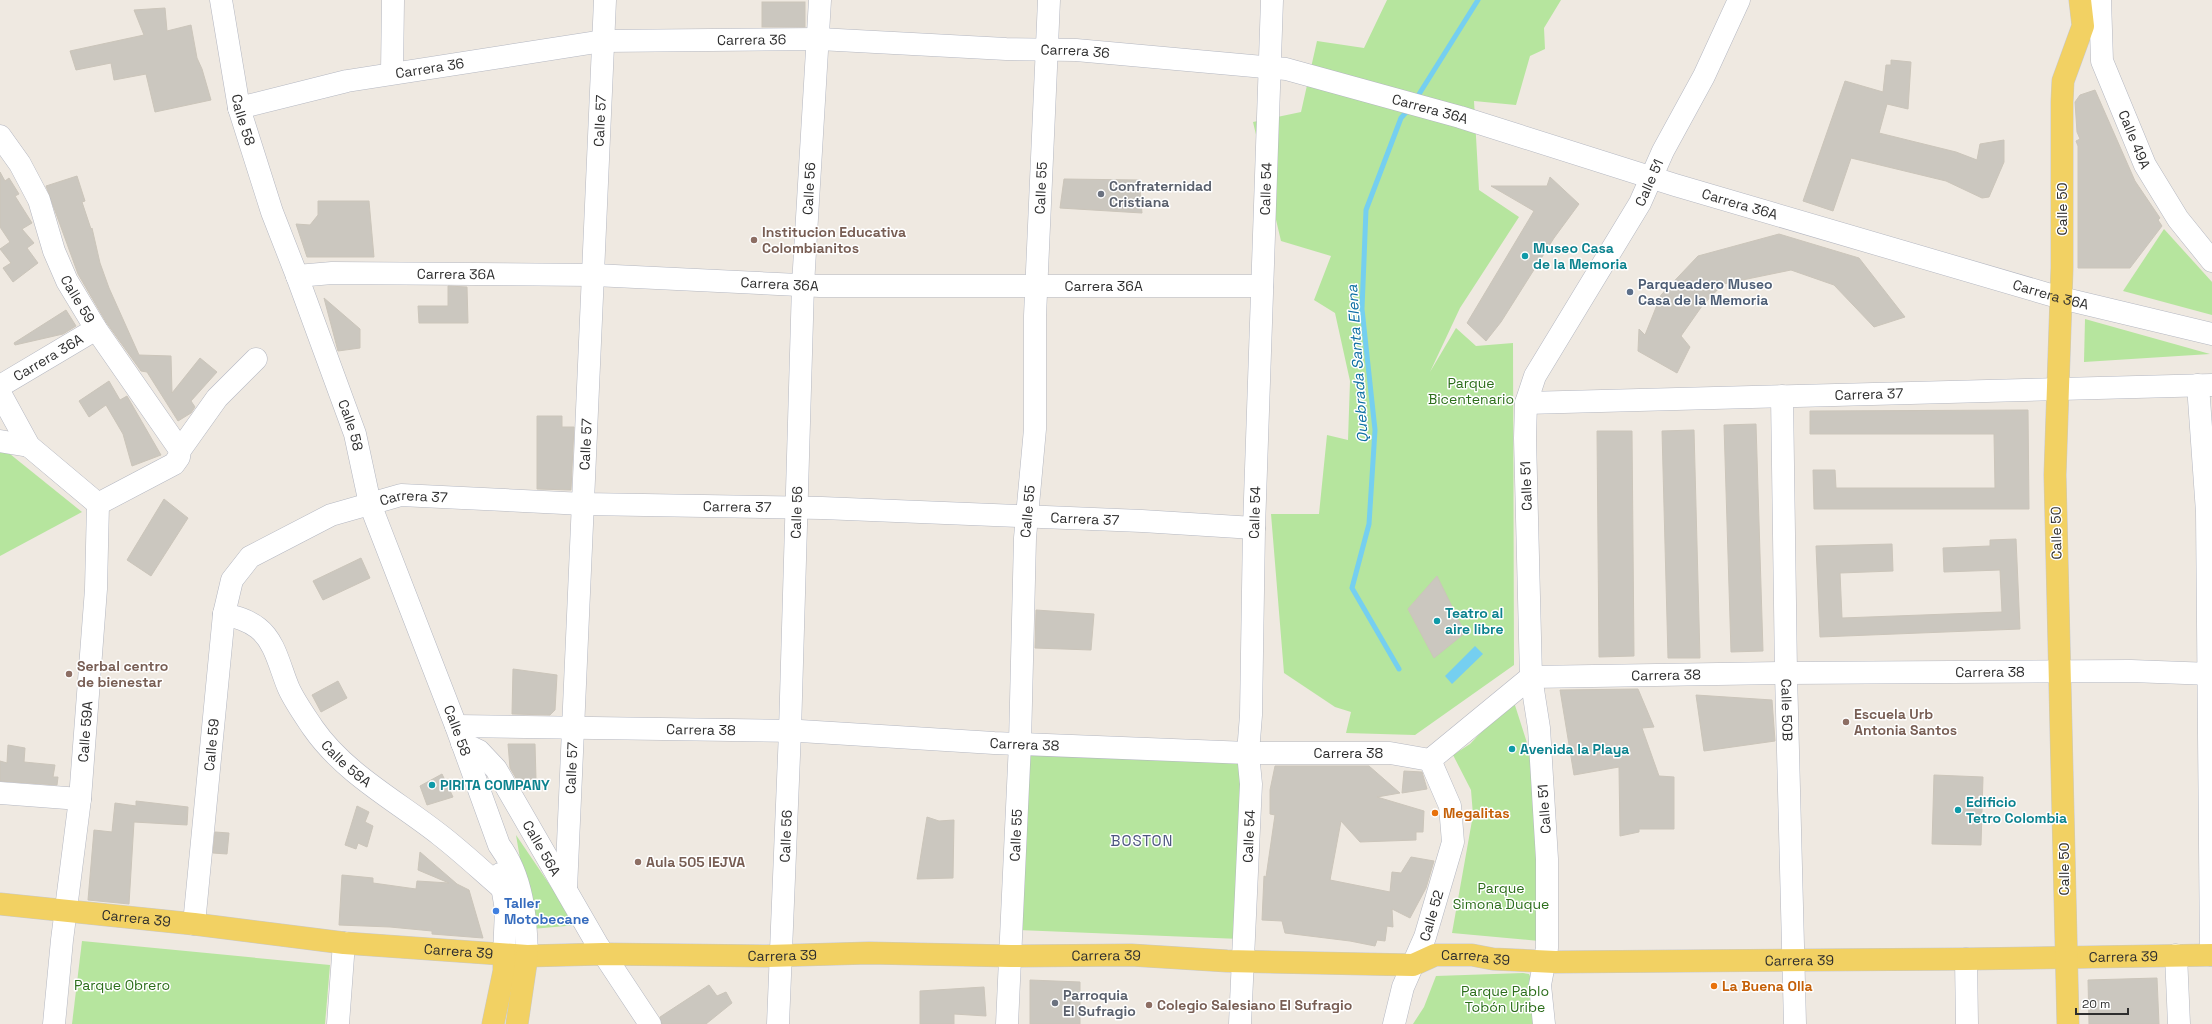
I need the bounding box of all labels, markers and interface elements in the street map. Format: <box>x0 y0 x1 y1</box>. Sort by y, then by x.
street label: Carrera 36 <box>717 30 786 49</box>
street label: Carrera 36 <box>1040 40 1111 62</box>
street label: Carrera 36 <box>394 54 465 82</box>
street label: Carrera 36A <box>1390 90 1471 128</box>
street label: Calle 58 <box>228 93 259 148</box>
street label: Calle 57 <box>590 94 610 147</box>
street label: Calle 49A <box>2114 107 2155 172</box>
street label: Calle 51 <box>1631 156 1667 209</box>
street label: Calle 55 <box>1031 161 1051 215</box>
street label: Calle 56 <box>798 162 819 216</box>
street label: Calle 54 <box>1256 162 1275 216</box>
place label: Confraternidad Cristiana <box>1109 177 1212 211</box>
street label: Calle 50 <box>2053 182 2071 236</box>
street label: Carrera 36A <box>1700 184 1780 224</box>
marker: Confraternidad Cristiana <box>1096 189 1106 199</box>
place label: Institucion Educativa Colombianitos <box>762 223 906 257</box>
marker: Institucion Educativa Colombianitos <box>749 235 759 245</box>
place label: Museo Casa de la Memoria <box>1533 239 1627 273</box>
marker: Museo Casa de la Memoria <box>1520 251 1530 261</box>
street label: Carrera 36A <box>417 265 495 283</box>
street label: Calle 59 <box>57 272 99 326</box>
street label: Carrera 36A <box>740 273 819 295</box>
place label: Parqueadero Museo Casa de la Memoria <box>1638 275 1773 309</box>
street label: Carrera 36A <box>2011 275 2091 313</box>
street label: Carrera 36A <box>1064 277 1143 295</box>
water label: Quebrada Santa Elena <box>1342 284 1372 444</box>
marker: Parqueadero Museo Casa de la Memoria <box>1625 287 1635 297</box>
street label: Carrera 36A <box>10 330 87 385</box>
park label: Parque Bicentenario <box>1428 374 1514 408</box>
street label: Carrera 37 <box>1834 384 1904 404</box>
street label: Calle 58 <box>334 397 367 453</box>
street label: Calle 57 <box>575 418 596 471</box>
street label: Calle 51 <box>1516 461 1536 511</box>
street label: Calle 55 <box>1016 484 1039 538</box>
street label: Carrera 37 <box>377 486 448 510</box>
street label: Calle 56 <box>787 486 806 539</box>
street label: Calle 54 <box>1245 486 1264 539</box>
street label: Carrera 37 <box>703 497 772 516</box>
street label: Calle 50 <box>2047 506 2065 560</box>
street label: Carrera 37 <box>1050 508 1120 529</box>
place label: Teatro al aire libre <box>1445 604 1504 638</box>
marker: Teatro al aire libre <box>1432 616 1442 626</box>
place label: Serbal centro de bienestar <box>77 657 168 691</box>
street label: Carrera 38 <box>1955 663 2025 681</box>
street label: Carrera 38 <box>1631 665 1701 684</box>
marker: Serbal centro de bienestar <box>64 669 74 679</box>
street label: Calle 50B <box>1777 678 1797 741</box>
street label: Calle 59A <box>74 700 96 763</box>
street label: Calle 58 <box>440 702 475 759</box>
place label: Escuela Urb Antonia Santos <box>1854 705 1957 739</box>
marker: Escuela Urb Antonia Santos <box>1841 717 1851 727</box>
street label: Calle 59 <box>200 718 223 772</box>
street label: Carrera 38 <box>666 720 736 739</box>
street label: Carrera 38 <box>989 734 1060 755</box>
street label: Calle 58A <box>317 736 375 791</box>
place label: Avenida la Playa <box>1520 740 1629 758</box>
street label: Calle 57 <box>561 742 581 794</box>
street label: Carrera 38 <box>1314 744 1383 762</box>
marker: Avenida la Playa <box>1507 744 1517 754</box>
place label: PIRITA COMPANY <box>440 776 550 794</box>
marker: PIRITA COMPANY <box>427 780 437 790</box>
street label: Calle 51 <box>1533 784 1555 834</box>
place label: Edificio Tetro Colombia <box>1966 793 2067 827</box>
place label: Megalitas <box>1443 804 1510 822</box>
marker: Edificio Tetro Colombia <box>1953 805 1963 815</box>
marker: Megalitas <box>1430 808 1440 818</box>
street label: Calle 56 <box>776 809 796 863</box>
street label: Calle 55 <box>1006 809 1026 862</box>
street label: Calle 54 <box>1238 809 1259 863</box>
street label: Calle 56A <box>519 817 565 880</box>
district label: BOSTON <box>1110 831 1174 850</box>
street label: Calle 50 <box>2055 842 2073 896</box>
place label: Aula 505 IEJVA <box>646 853 745 871</box>
marker: Aula 505 IEJVA <box>633 857 643 867</box>
park label: Parque Simona Duque <box>1453 879 1549 913</box>
street label: Calle 52 <box>1415 888 1447 943</box>
place label: Taller Motobecane <box>504 894 589 928</box>
street label: Carrera 39 <box>101 906 172 931</box>
marker: Taller Motobecane <box>491 906 501 916</box>
street label: Carrera 39 <box>423 940 494 963</box>
street label: Carrera 39 <box>1441 945 1511 969</box>
street label: Carrera 39 <box>747 946 817 965</box>
street label: Carrera 39 <box>1071 946 1141 965</box>
street label: Carrera 39 <box>2088 947 2158 966</box>
street label: Carrera 39 <box>1765 951 1834 969</box>
park label: Parque Obrero <box>74 976 170 994</box>
place label: La Buena Olla <box>1722 977 1813 995</box>
marker: La Buena Olla <box>1709 981 1719 991</box>
park label: Parque Pablo Tobón Uribe <box>1461 982 1549 1016</box>
place label: Parroquia El Sufragio <box>1063 986 1136 1020</box>
scale bar <box>2076 990 2128 1016</box>
place label: Colegio Salesiano El Sufragio <box>1157 996 1352 1014</box>
text: 20 m <box>2082 996 2110 1012</box>
marker: Parroquia El Sufragio <box>1050 998 1060 1008</box>
marker: Colegio Salesiano El Sufragio <box>1144 1000 1154 1010</box>

